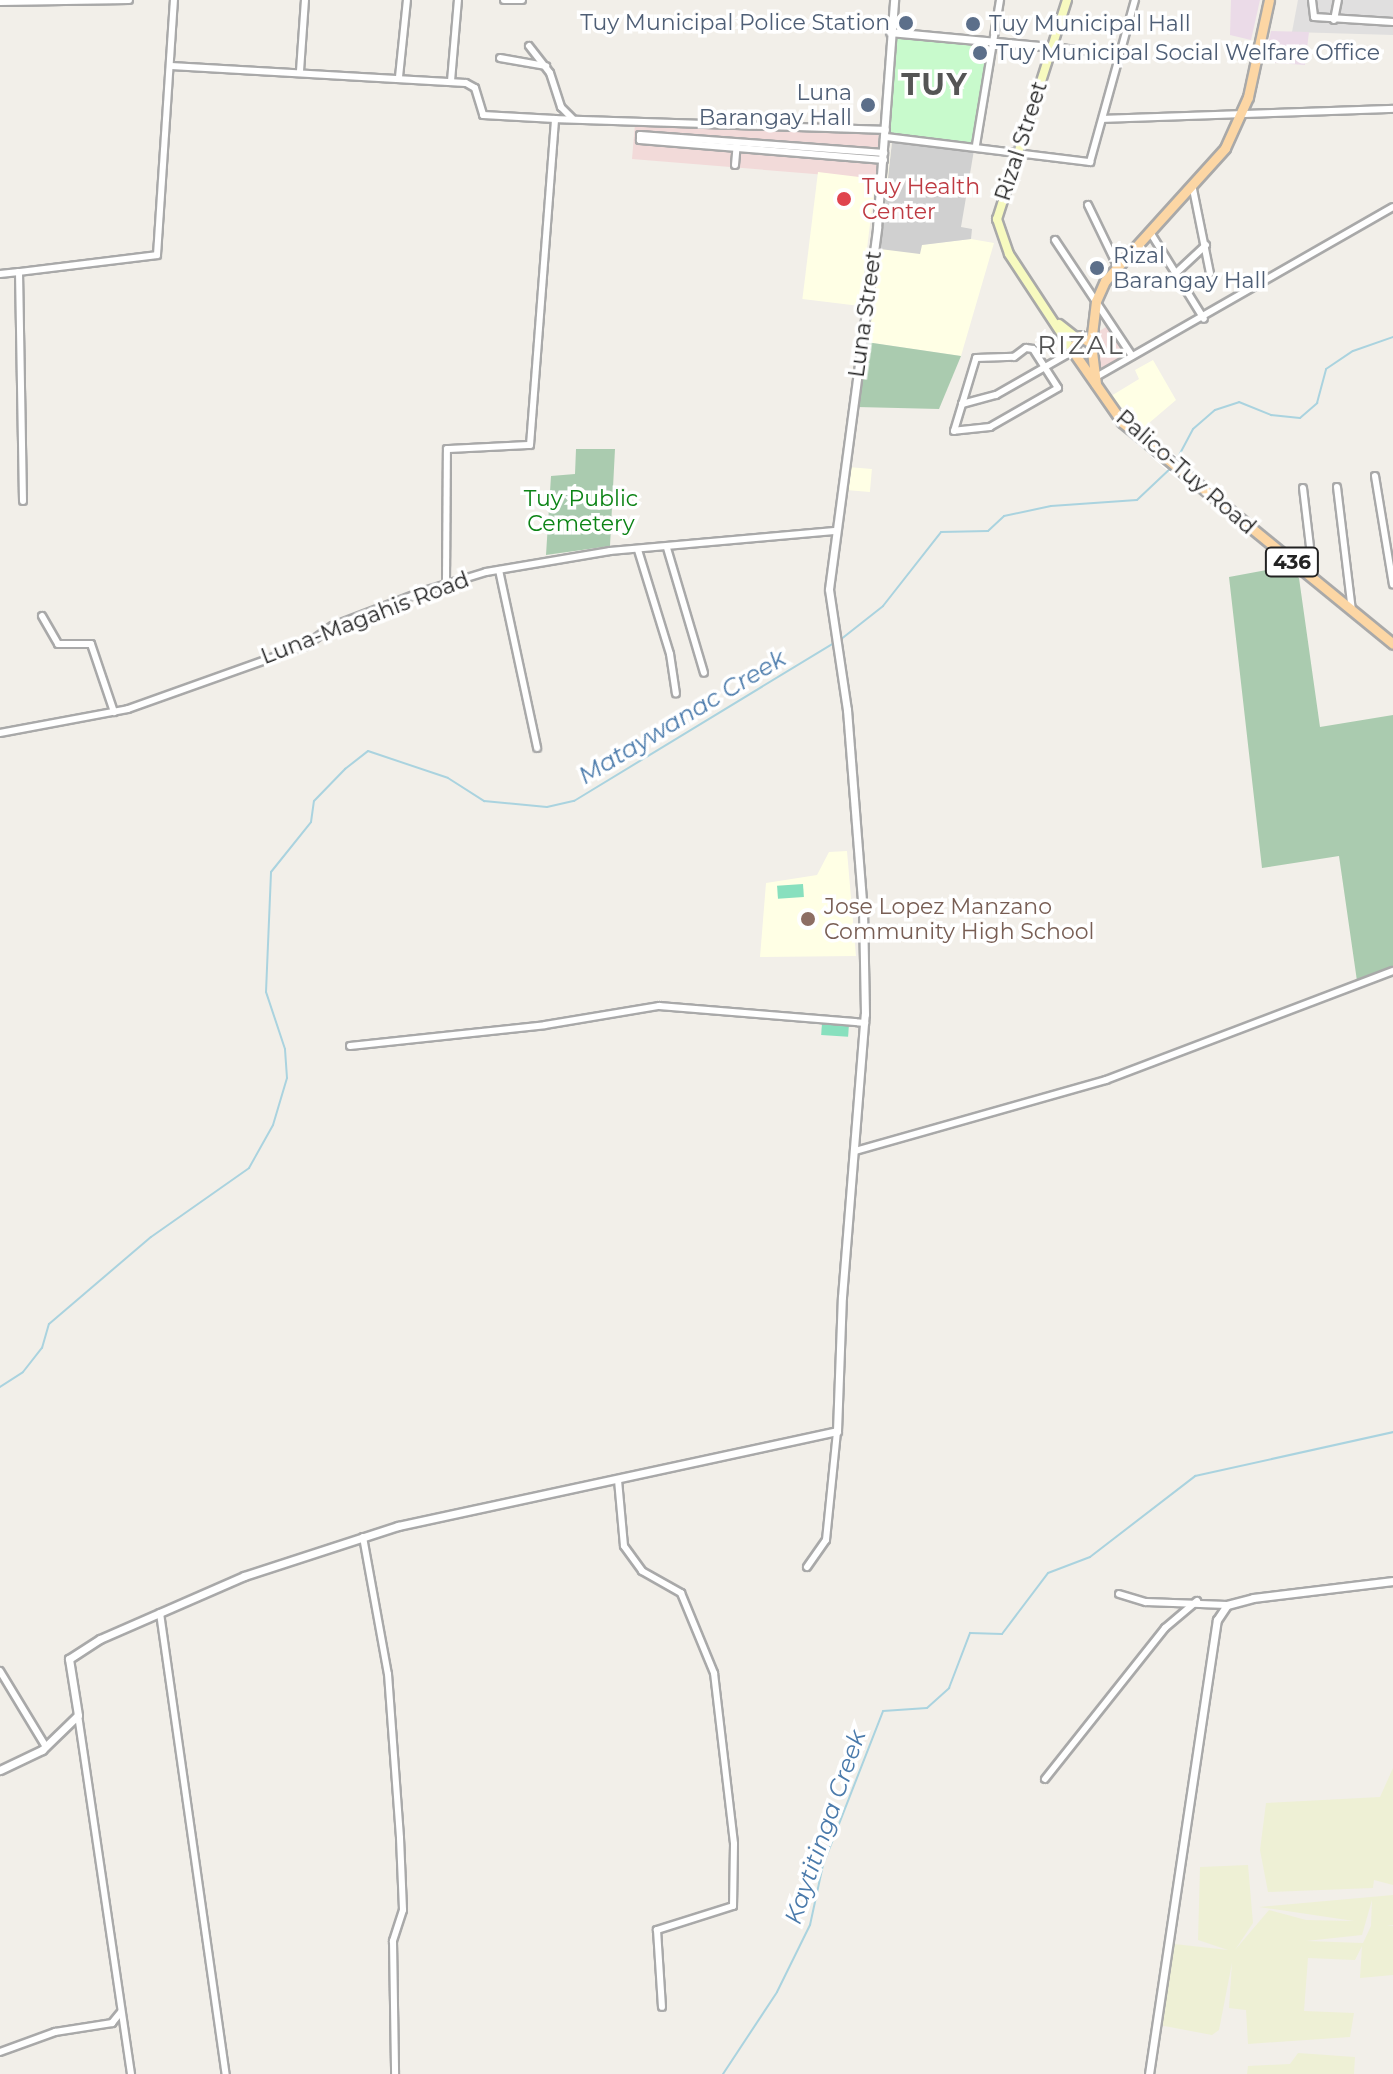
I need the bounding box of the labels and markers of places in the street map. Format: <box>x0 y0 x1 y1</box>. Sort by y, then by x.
place label: Tuy Municipal Police Station <box>580 10 890 36</box>
place label: Tuy Municipal Hall <box>989 11 1191 37</box>
marker: Tuy Municipal Police Station <box>897 14 915 32</box>
marker: Tuy Municipal Hall <box>964 15 982 33</box>
place label: Tuy Municipal Social Welfare Office <box>996 40 1380 66</box>
marker: Tuy Municipal Social Welfare Office <box>971 44 989 62</box>
place label: Luna Barangay Hall <box>699 79 852 130</box>
marker: Luna Barangay Hall <box>859 96 877 114</box>
place label: Tuy Health Center <box>862 173 980 224</box>
marker: Tuy Health Center <box>833 188 855 210</box>
place label: Rizal Barangay Hall <box>1113 242 1266 294</box>
marker: Rizal Barangay Hall <box>1088 259 1106 277</box>
place label: Jose Lopez Manzano Community High School <box>824 893 1094 944</box>
marker: Jose Lopez Manzano Community High School <box>799 910 817 928</box>

